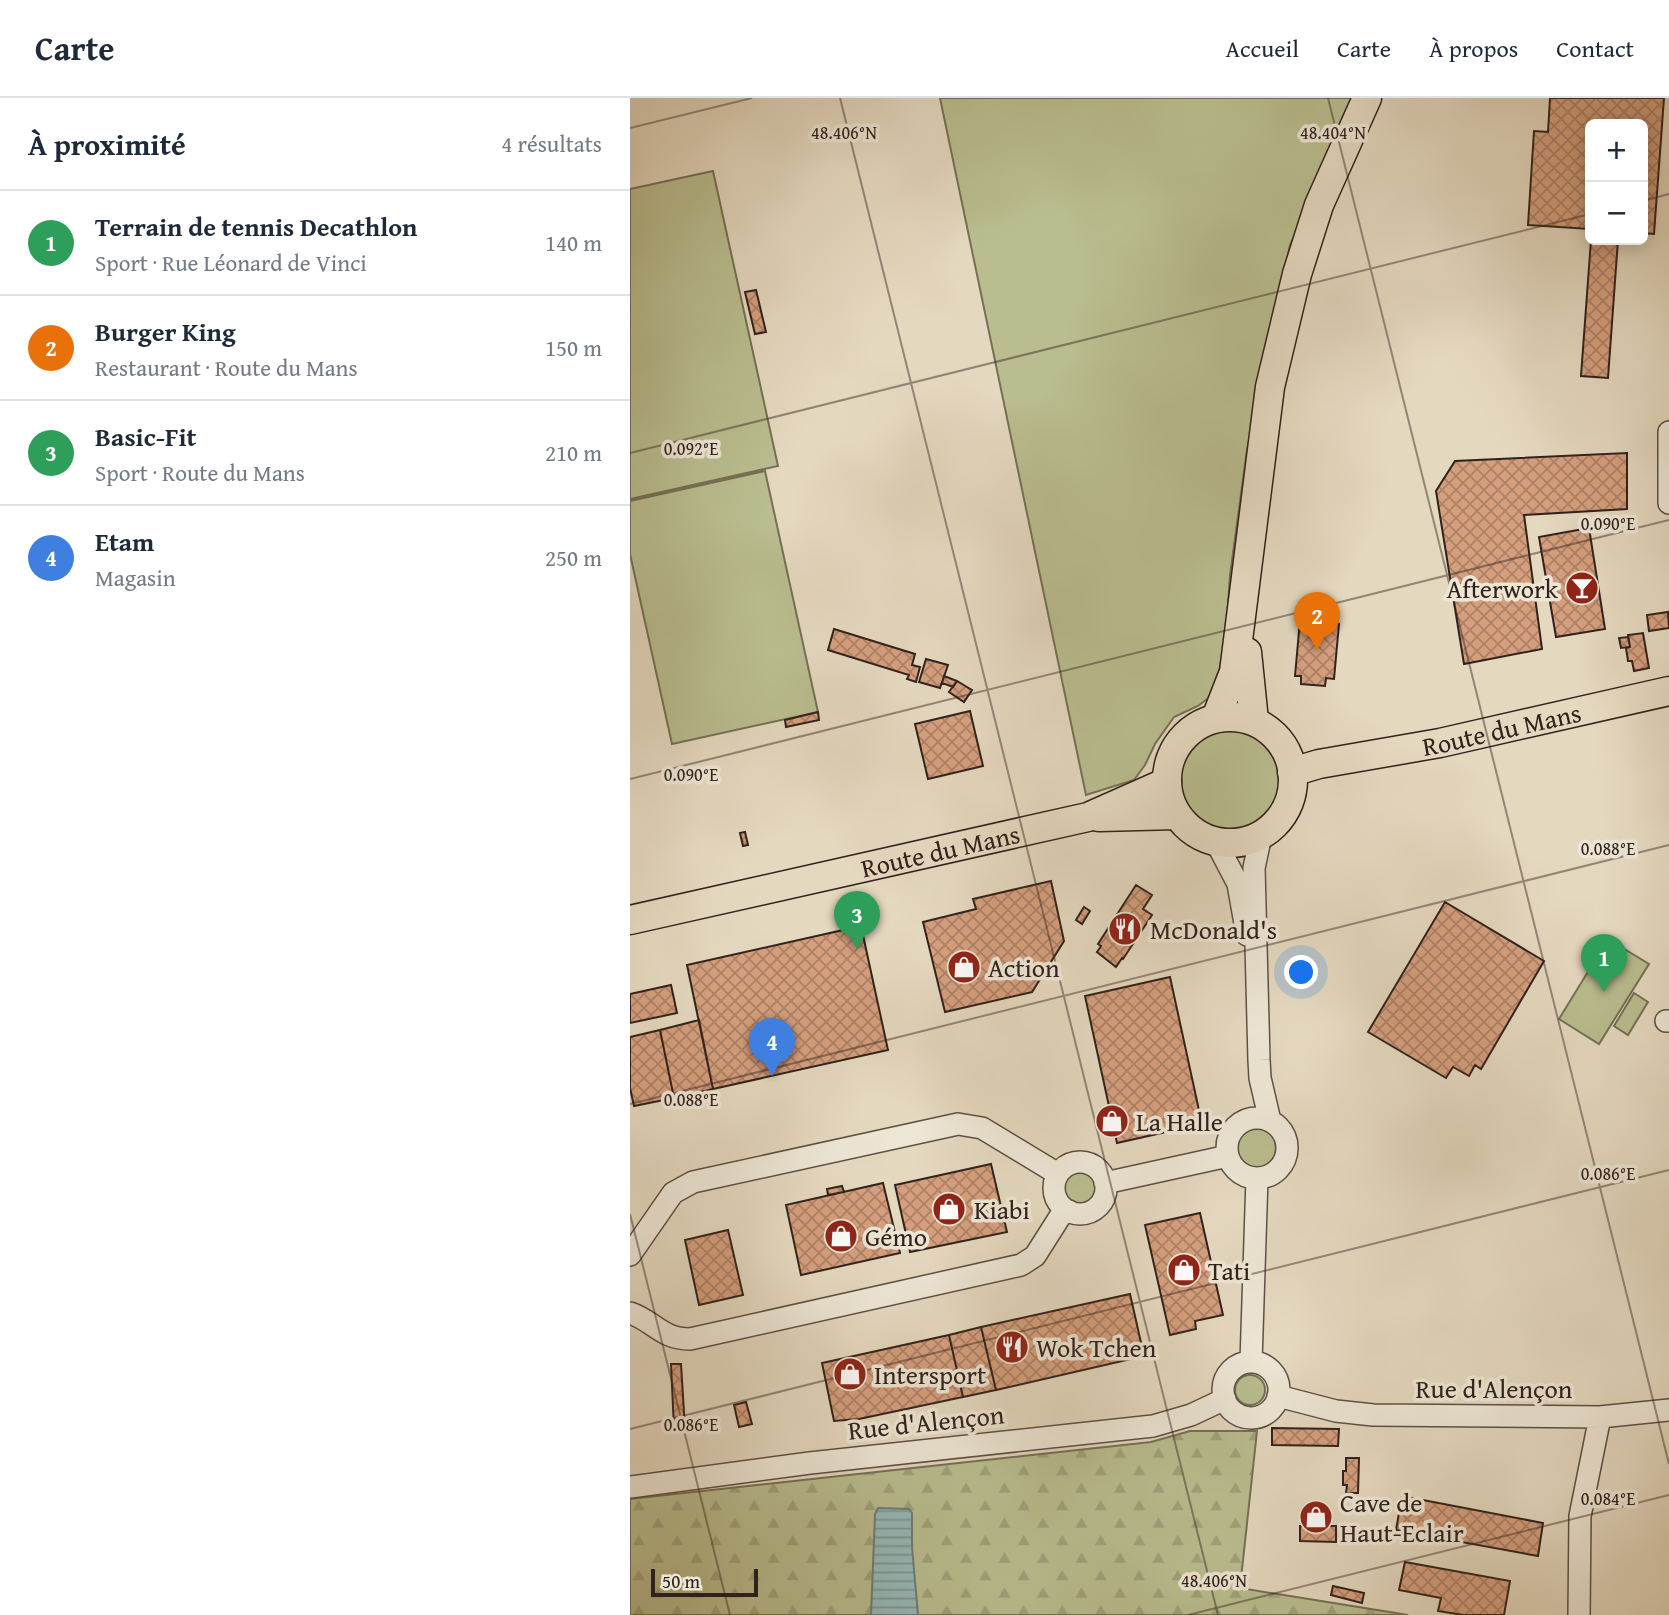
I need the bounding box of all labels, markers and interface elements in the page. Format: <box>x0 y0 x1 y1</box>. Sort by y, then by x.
text: Carte <box>35 24 114 72</box>
text: Accueil <box>1225 31 1299 66</box>
text: Carte <box>1337 31 1391 66</box>
text: À propos <box>1429 31 1518 66</box>
text: Contact <box>1556 31 1634 66</box>
text: 48.406°N <box>811 119 877 146</box>
text: 48.404°N <box>1300 119 1366 146</box>
map controls <box>1585 119 1648 245</box>
button: + <box>1585 119 1648 182</box>
text: À proximité <box>28 122 186 166</box>
text: 4 résultats <box>501 127 602 160</box>
button: − <box>1585 182 1648 245</box>
text: Terrain de tennis Decathlon <box>95 207 417 246</box>
text: 1 <box>45 226 57 259</box>
text: 140 m <box>545 226 602 259</box>
text: Sport · Rue Léonard de Vinci <box>95 246 367 279</box>
text: Burger King <box>95 312 236 351</box>
text: 2 <box>45 331 57 364</box>
text: 150 m <box>545 331 602 364</box>
text: Restaurant · Route du Mans <box>95 351 358 384</box>
text: Basic-Fit <box>95 417 196 456</box>
text: 0.092°E <box>664 435 718 462</box>
text: 3 <box>45 436 57 469</box>
text: 210 m <box>545 436 602 469</box>
text: Sport · Route du Mans <box>95 456 305 489</box>
text: 0.090°E <box>1581 510 1635 537</box>
text: Etam <box>95 522 154 561</box>
text: 4 <box>45 541 57 574</box>
text: 250 m <box>545 541 602 574</box>
text: Magasin <box>95 561 176 594</box>
place label: Afterwork <box>1447 569 1559 608</box>
bar icon: Afterwork <box>1563 569 1601 607</box>
pin: 2 <box>1294 592 1340 650</box>
street label: Route du Mans <box>1419 692 1585 765</box>
text: 0.090°E <box>664 761 718 788</box>
street label: Route du Mans <box>857 813 1023 887</box>
text: 0.088°E <box>1581 835 1635 862</box>
pin: 3 <box>834 891 880 949</box>
restaurant icon: McDonald's <box>1106 910 1144 948</box>
place label: McDonald's <box>1150 910 1277 949</box>
pin: 1 <box>1581 934 1627 992</box>
shop icon: Action <box>945 948 983 986</box>
place label: Action <box>988 948 1060 987</box>
your location <box>1284 955 1318 989</box>
pin: 4 <box>749 1018 795 1076</box>
text: 0.088°E <box>664 1086 718 1113</box>
shop icon: La Halle <box>1093 1102 1131 1140</box>
place label: La Halle <box>1136 1102 1223 1141</box>
text: 0.086°E <box>1581 1160 1635 1187</box>
shop icon: Kiabi <box>930 1190 968 1228</box>
place label: Kiabi <box>974 1190 1030 1229</box>
shop icon: Gémo <box>822 1217 860 1255</box>
place label: Gémo <box>865 1217 927 1256</box>
shop icon: Tati <box>1165 1251 1203 1289</box>
place label: Tati <box>1208 1251 1250 1290</box>
restaurant icon: Wok Tchen <box>993 1328 1031 1366</box>
place label: Wok Tchen <box>1036 1328 1157 1367</box>
shop icon: Intersport <box>831 1355 869 1393</box>
place label: Intersport <box>874 1355 986 1394</box>
street label: Rue d'Alençon <box>1416 1369 1573 1408</box>
street label: Rue d'Alençon <box>846 1394 1006 1450</box>
text: 0.086°E <box>664 1411 718 1438</box>
place label: Cave de Haut-Eclair <box>1340 1483 1464 1552</box>
text: 0.084°E <box>1581 1485 1635 1512</box>
shop icon: Cave de Haut-Eclair <box>1297 1498 1335 1536</box>
scale bar <box>651 1566 758 1598</box>
text: 50 m <box>662 1567 700 1595</box>
text: 48.406°N <box>1181 1567 1247 1594</box>

